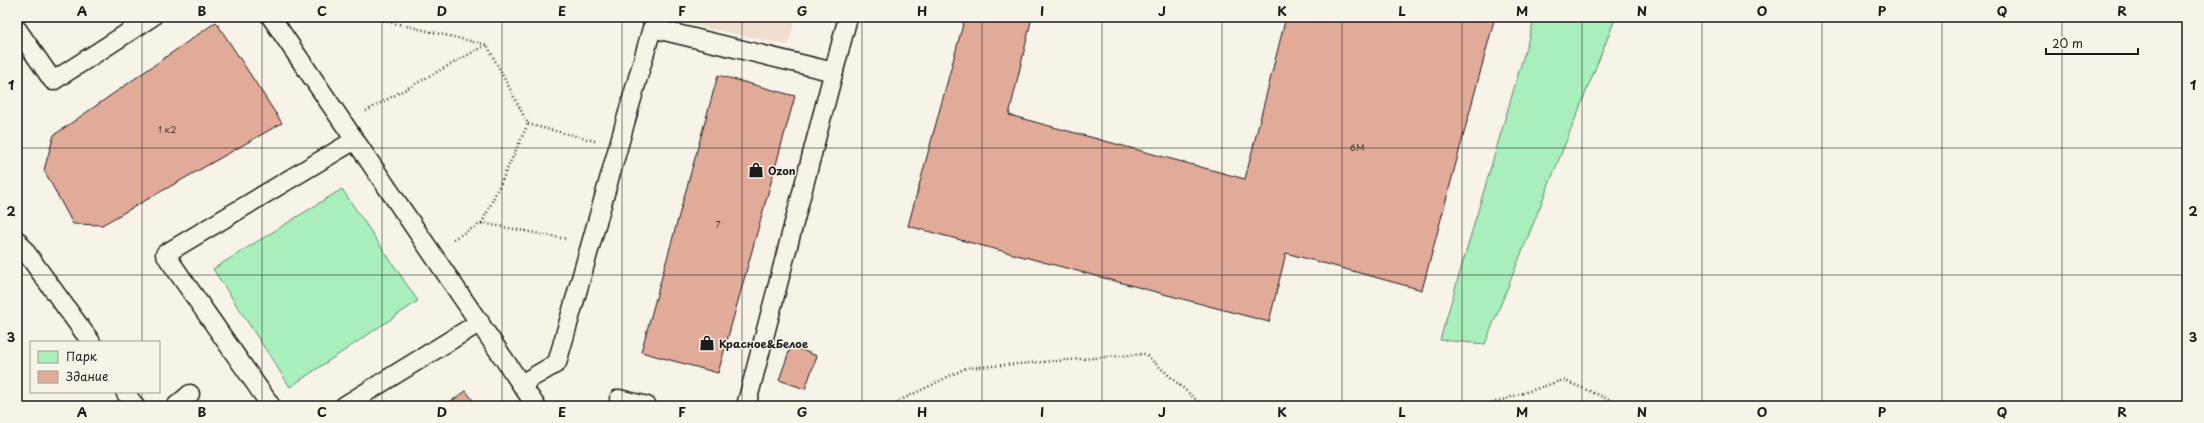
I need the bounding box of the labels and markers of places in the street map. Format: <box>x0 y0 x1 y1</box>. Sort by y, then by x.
shop icon: Ozon <box>747 161 765 179</box>
place label: Ozon <box>768 162 796 179</box>
shop icon: Красное&Белое <box>698 334 716 352</box>
place label: Красное&Белое <box>719 335 809 352</box>

